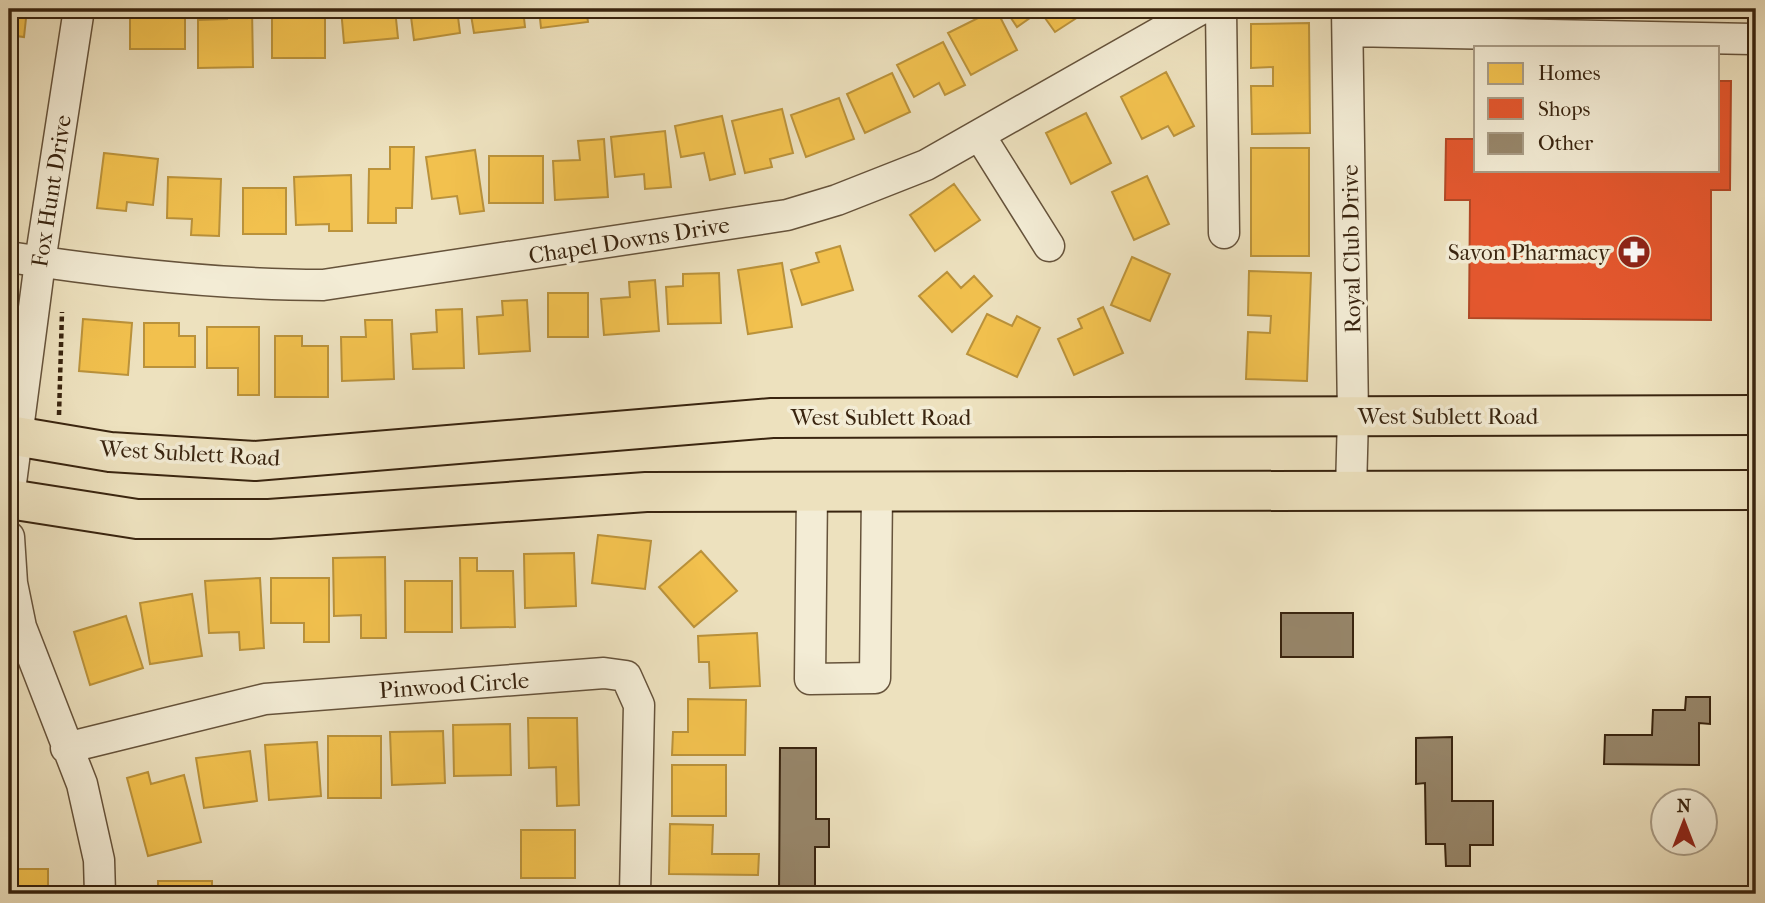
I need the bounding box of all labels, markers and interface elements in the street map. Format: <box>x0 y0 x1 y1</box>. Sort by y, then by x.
legend <box>1474 46 1720 172</box>
text: Homes <box>1538 61 1601 85</box>
text: Shops <box>1538 97 1591 121</box>
street label: Fox Hunt Drive <box>26 113 77 269</box>
text: Other <box>1538 131 1593 155</box>
street label: Royal Club Drive <box>1337 164 1366 334</box>
street label: Chapel Downs Drive <box>527 211 731 270</box>
pharmacy icon: Savon Pharmacy <box>1615 233 1653 271</box>
place label: Savon Pharmacy <box>1448 239 1611 266</box>
street label: West Sublett Road <box>1357 403 1539 430</box>
street label: West Sublett Road <box>790 404 972 431</box>
street label: West Sublett Road <box>98 435 281 472</box>
street label: Pinwood Circle <box>378 667 530 704</box>
north arrow <box>1650 788 1720 858</box>
text: N <box>1677 795 1692 817</box>

